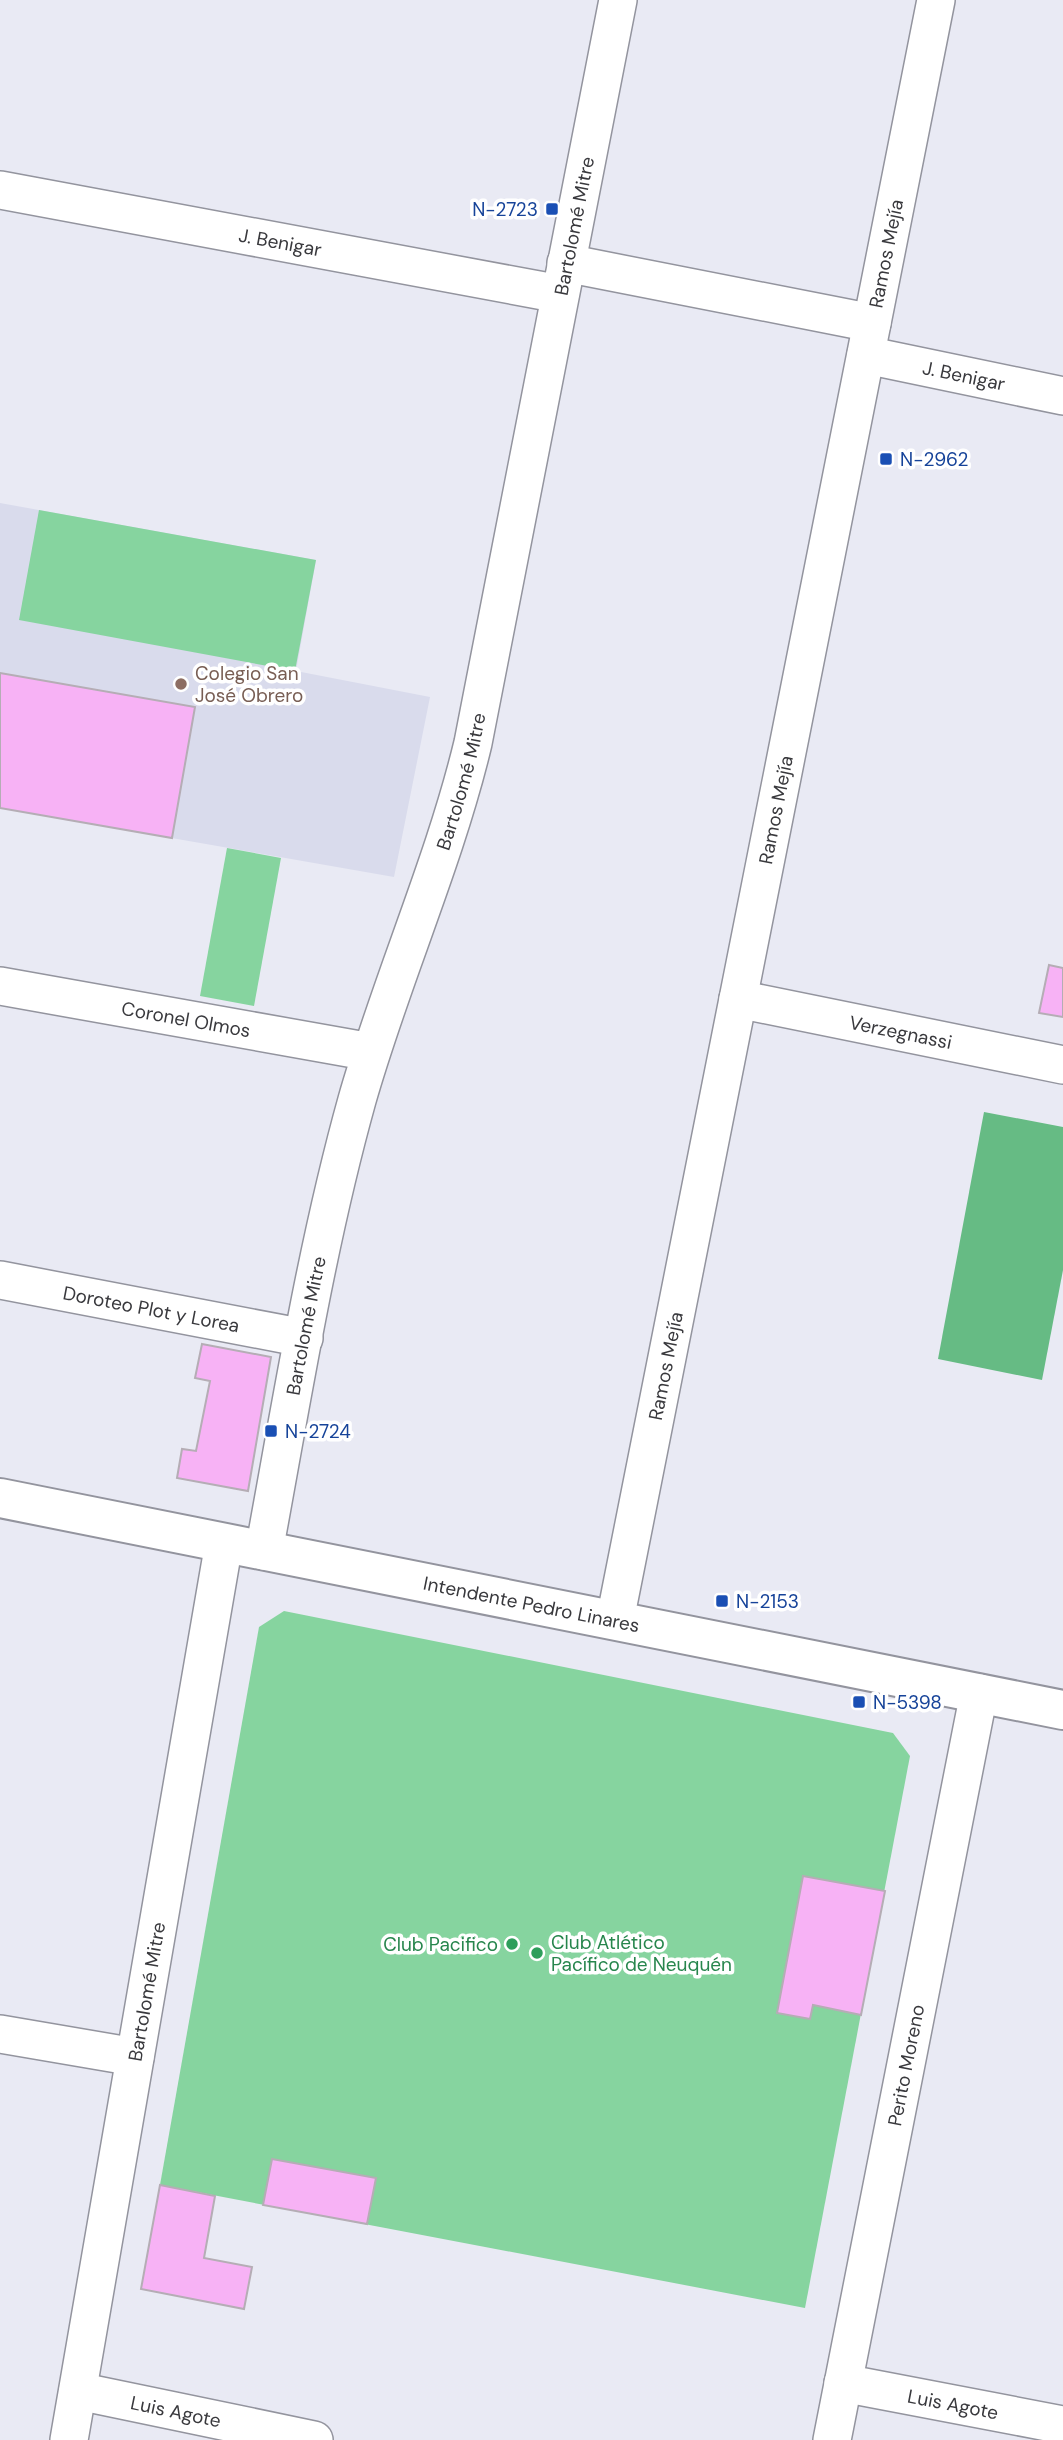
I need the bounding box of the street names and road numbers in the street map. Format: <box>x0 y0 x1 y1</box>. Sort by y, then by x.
street label: Bartolomé Mitre <box>548 154 600 298</box>
street label: Ramos Mejía <box>863 197 909 310</box>
street label: J. Benigar <box>237 222 324 262</box>
street label: J. Benigar <box>920 355 1007 396</box>
street label: Bartolomé Mitre <box>430 711 491 853</box>
street label: Ramos Mejía <box>753 753 799 866</box>
street label: Coronel Olmos <box>120 995 253 1043</box>
street label: Verzegnassi <box>847 1009 954 1055</box>
street label: Bartolomé Mitre <box>280 1254 331 1397</box>
street label: Doroteo Plot y Lorea <box>61 1280 242 1338</box>
street label: Ramos Mejía <box>642 1309 688 1422</box>
street label: Intendente Pedro Linares <box>421 1570 642 1638</box>
street label: Bartolomé Mitre <box>122 1920 171 2063</box>
street label: Perito Moreno <box>882 2002 930 2128</box>
street label: Luis Agote <box>906 2383 1000 2425</box>
street label: Luis Agote <box>128 2390 223 2433</box>

